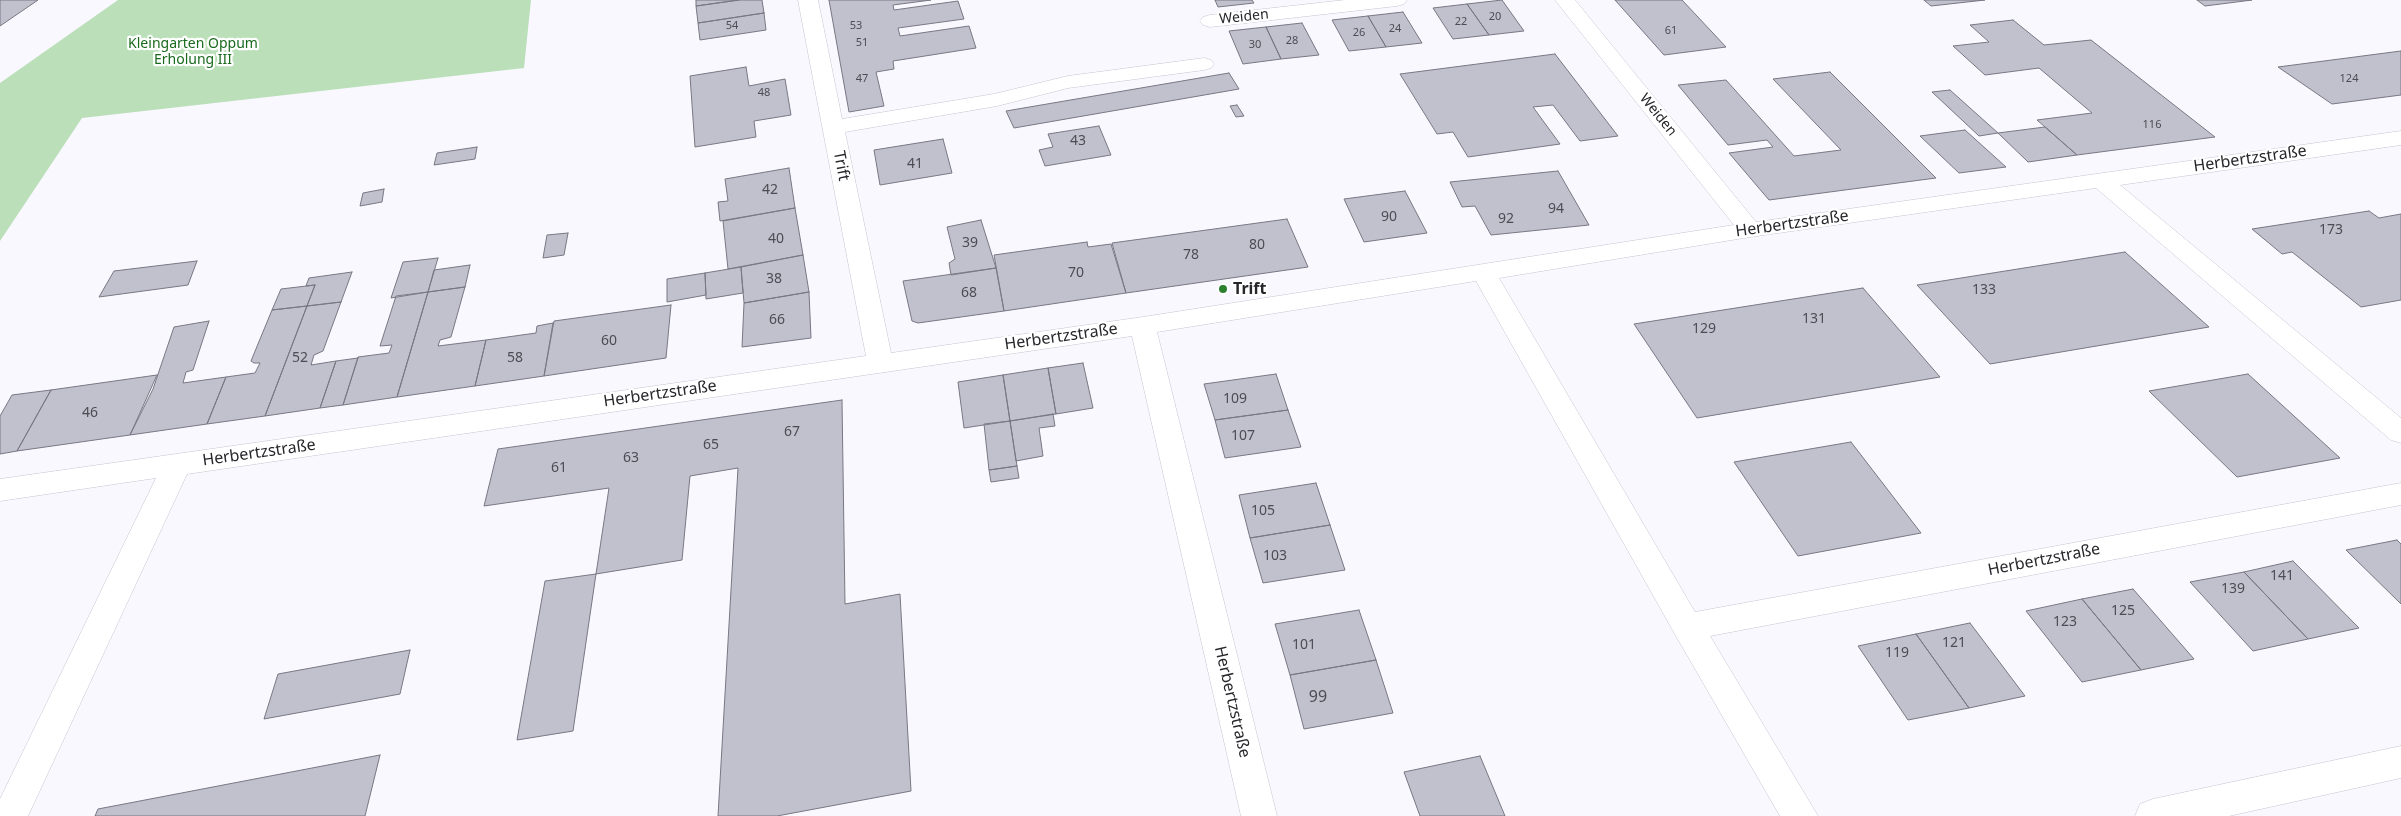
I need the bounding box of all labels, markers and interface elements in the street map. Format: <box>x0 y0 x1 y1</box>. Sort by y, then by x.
street label: Weiden <box>1219 6 1269 28</box>
house number: 20 <box>1489 10 1501 24</box>
house number: 22 <box>1455 15 1467 29</box>
house number: 54 <box>726 19 738 33</box>
house number: 53 <box>850 19 862 33</box>
house number: 24 <box>1389 22 1401 36</box>
house number: 61 <box>1665 24 1677 38</box>
house number: 26 <box>1353 26 1365 40</box>
house number: 28 <box>1286 34 1298 48</box>
park label: Kleingarten Oppum Erholung III <box>128 36 258 68</box>
house number: 51 <box>856 36 868 50</box>
house number: 30 <box>1249 38 1261 52</box>
house number: 47 <box>856 72 868 86</box>
house number: 124 <box>2340 72 2358 86</box>
house number: 48 <box>758 86 770 100</box>
street label: Weiden <box>1636 91 1680 139</box>
house number: 116 <box>2143 118 2161 132</box>
house number: 43 <box>1070 133 1086 149</box>
street label: Herbertzstraße <box>2192 142 2308 176</box>
street label: Trift <box>829 149 853 183</box>
house number: 41 <box>907 156 923 172</box>
house number: 42 <box>762 182 778 198</box>
house number: 94 <box>1548 201 1564 217</box>
street label: Herbertzstraße <box>1734 207 1850 241</box>
house number: 90 <box>1381 209 1397 225</box>
house number: 92 <box>1498 211 1514 227</box>
house number: 173 <box>2319 222 2343 238</box>
house number: 40 <box>768 231 784 247</box>
house number: 39 <box>962 235 978 251</box>
house number: 80 <box>1249 237 1265 253</box>
house number: 78 <box>1183 247 1199 263</box>
house number: 70 <box>1068 265 1084 281</box>
house number: 38 <box>766 271 782 287</box>
place label: Trift <box>1233 279 1267 299</box>
house number: 133 <box>1972 282 1996 298</box>
marker: Trift <box>1217 283 1229 295</box>
house number: 68 <box>961 285 977 301</box>
house number: 131 <box>1802 311 1826 327</box>
house number: 66 <box>769 312 785 328</box>
street label: Herbertzstraße <box>1003 320 1119 354</box>
house number: 129 <box>1692 321 1716 337</box>
house number: 60 <box>601 333 617 349</box>
house number: 52 <box>292 350 308 366</box>
house number: 58 <box>507 350 523 366</box>
street label: Herbertzstraße <box>602 377 718 411</box>
house number: 109 <box>1223 391 1247 407</box>
house number: 46 <box>82 405 98 421</box>
house number: 67 <box>784 424 800 440</box>
house number: 107 <box>1231 428 1255 444</box>
street label: Herbertzstraße <box>201 436 317 470</box>
house number: 65 <box>703 437 719 453</box>
house number: 63 <box>623 450 639 466</box>
house number: 61 <box>551 460 567 476</box>
house number: 105 <box>1251 503 1275 519</box>
street label: Herbertzstraße <box>1986 540 2102 580</box>
house number: 103 <box>1263 548 1287 564</box>
house number: 141 <box>2270 568 2294 584</box>
house number: 139 <box>2221 581 2245 597</box>
house number: 125 <box>2111 603 2135 619</box>
house number: 123 <box>2053 614 2077 630</box>
house number: 121 <box>1942 635 1966 651</box>
house number: 101 <box>1292 637 1316 653</box>
street label: Herbertzstraße <box>1210 644 1254 760</box>
house number: 119 <box>1885 645 1909 661</box>
house number: 99 <box>1309 687 1327 707</box>

